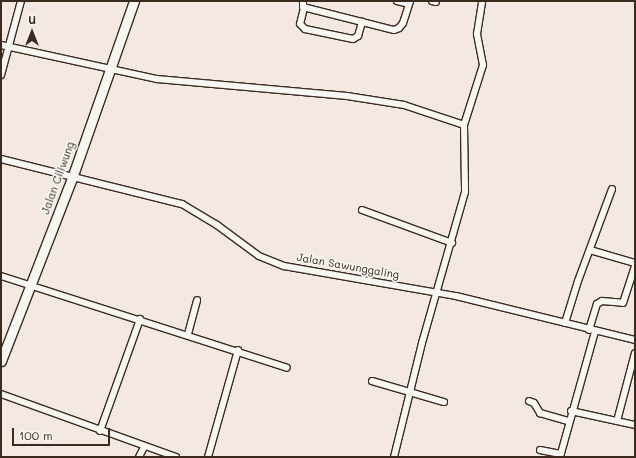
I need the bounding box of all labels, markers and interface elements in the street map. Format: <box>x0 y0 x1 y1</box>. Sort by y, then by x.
north arrow <box>12 12 52 52</box>
text: U <box>28 12 36 27</box>
street label: Jalan Ciliwung <box>39 140 77 216</box>
street label: Jalan Sawunggaling <box>296 250 400 282</box>
scale bar <box>14 420 112 446</box>
text: 100 m <box>19 427 53 443</box>

